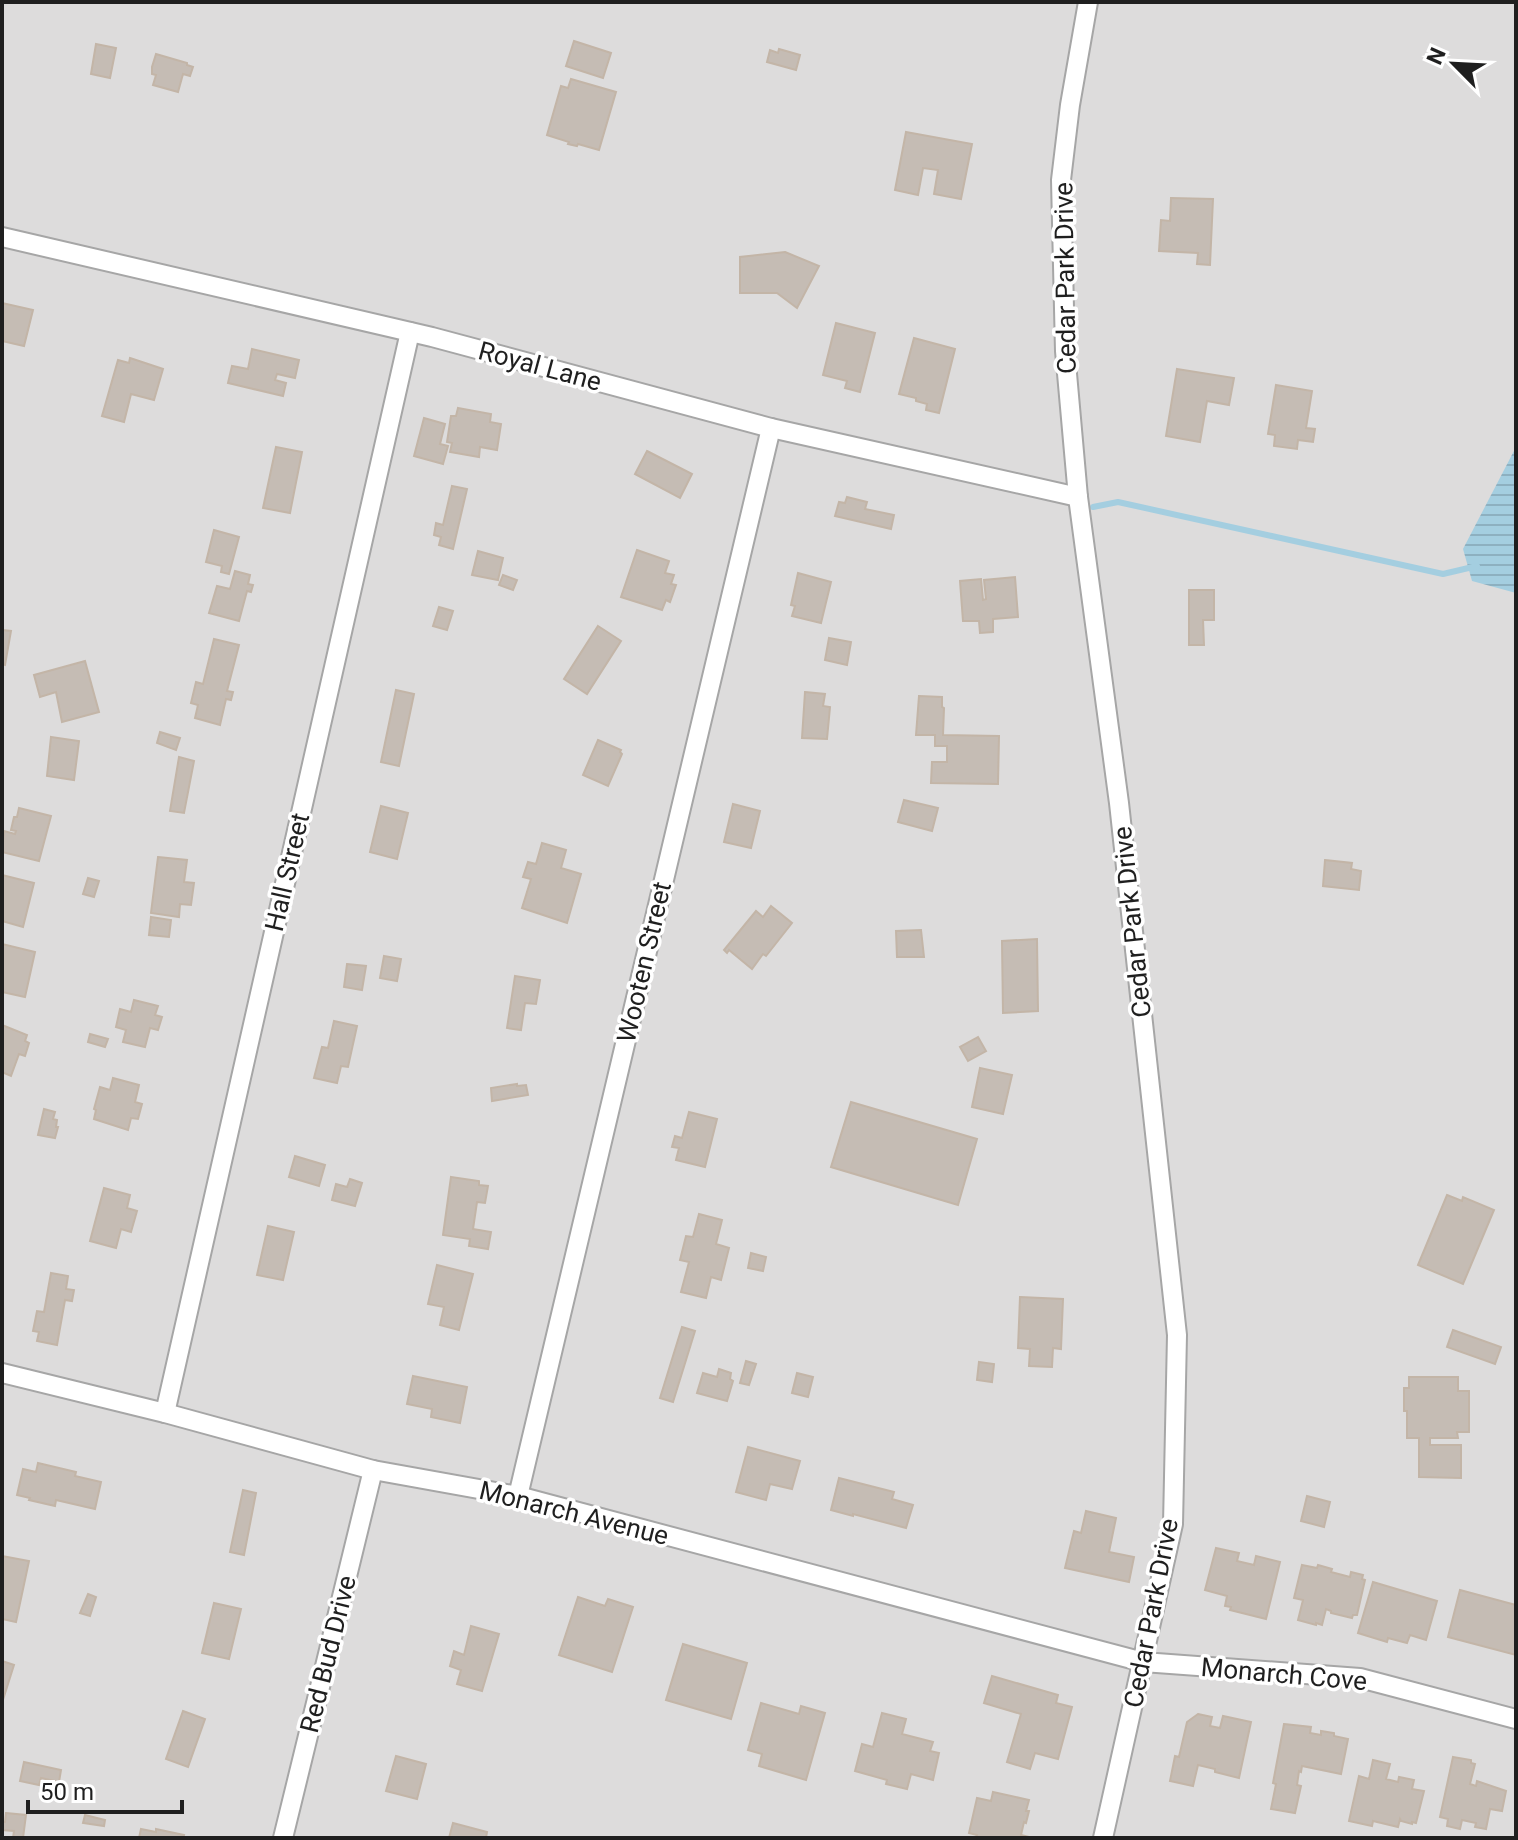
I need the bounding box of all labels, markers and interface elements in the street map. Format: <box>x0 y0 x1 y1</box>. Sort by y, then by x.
north arrow <box>1414 24 1494 104</box>
text: N <box>1422 44 1451 68</box>
street label: Cedar Park Drive <box>1048 182 1082 374</box>
street label: Royal Lane <box>475 335 605 397</box>
street label: Hall Street <box>259 810 315 934</box>
street label: Cedar Park Drive <box>1107 825 1157 1019</box>
street label: Wooten Street <box>611 879 677 1045</box>
street label: Monarch Avenue <box>476 1475 672 1551</box>
street label: Cedar Park Drive <box>1118 1516 1184 1710</box>
street label: Red Bud Drive <box>294 1572 362 1736</box>
street label: Monarch Cove <box>1200 1652 1368 1696</box>
scale bar <box>28 1764 182 1814</box>
text: 50 m <box>40 1778 94 1806</box>

